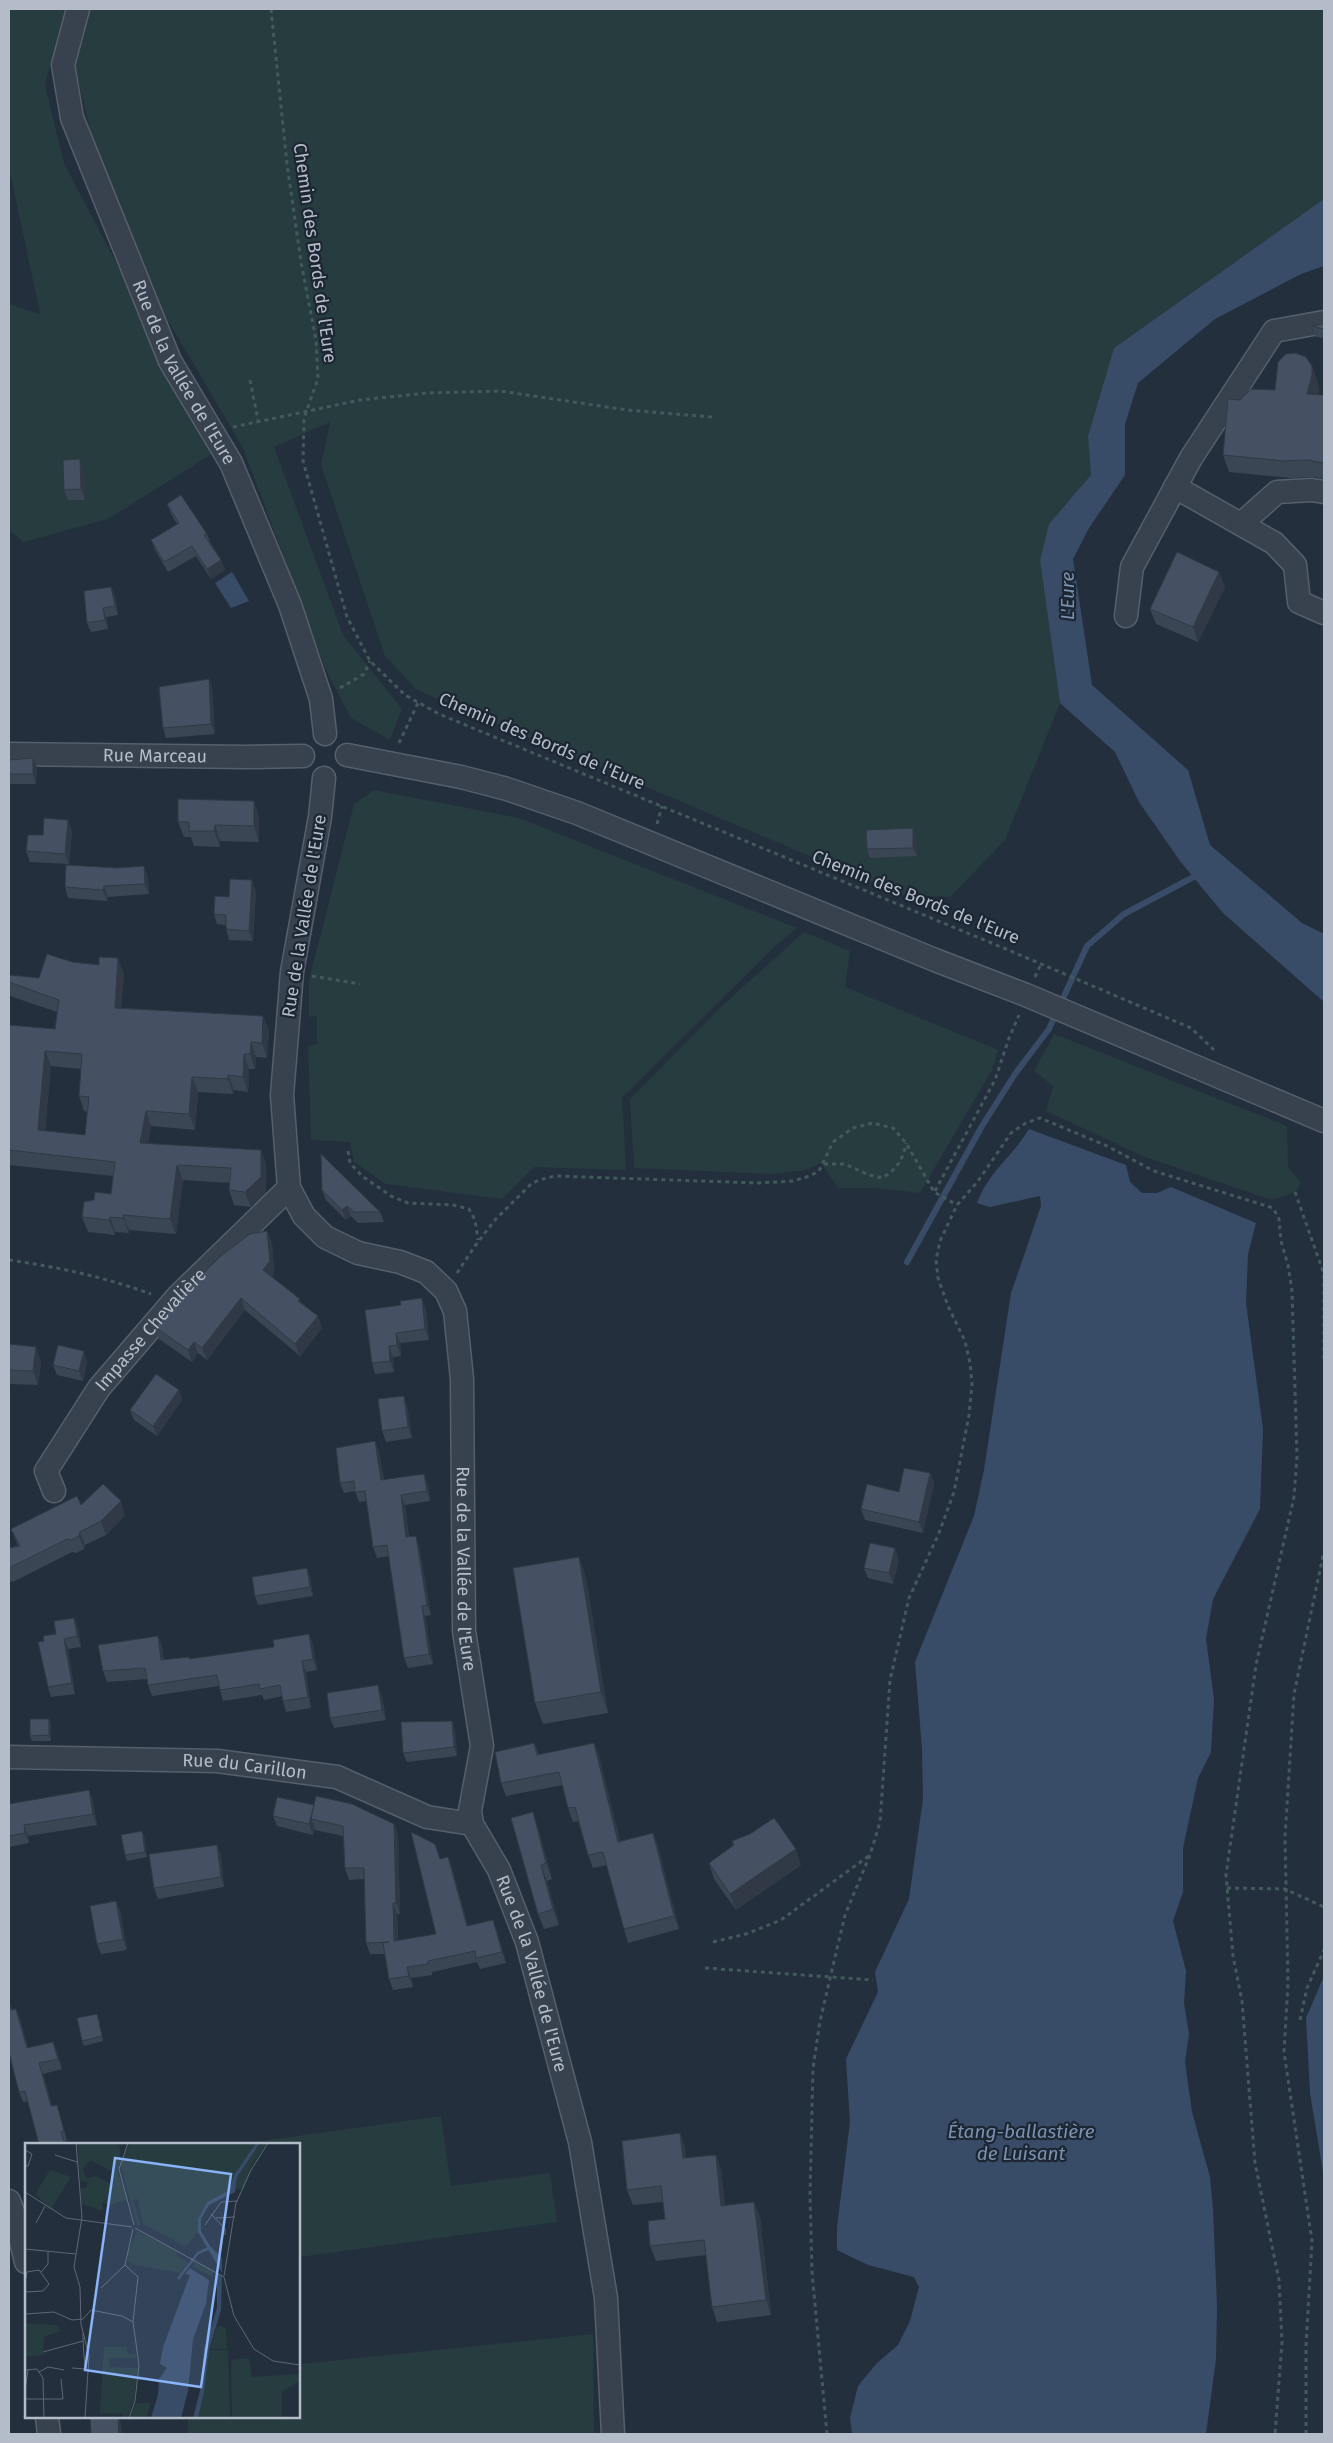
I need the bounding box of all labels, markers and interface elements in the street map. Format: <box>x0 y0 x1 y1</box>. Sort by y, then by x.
street label: Chemin des Bords de l'Eure <box>289 142 341 364</box>
street label: Rue de la Vallée de l'Eure <box>127 277 240 469</box>
water label: L'Eure <box>1056 571 1079 620</box>
street label: Chemin des Bords de l'Eure <box>436 688 648 794</box>
street label: Rue Marceau <box>103 744 207 767</box>
street label: Rue de la Vallée de l'Eure <box>277 813 331 1019</box>
street label: Chemin des Bords de l'Eure <box>809 845 1023 949</box>
street label: Impasse Chevalière <box>90 1264 211 1396</box>
street label: Rue de la Vallée de l'Eure <box>452 1466 481 1673</box>
street label: Rue du Carillon <box>182 1749 308 1784</box>
street label: Rue de la Vallée de l'Eure <box>491 1872 572 2075</box>
water label: Étang-ballastière de Luisant <box>947 2120 1095 2165</box>
inset map <box>25 2143 300 2418</box>

